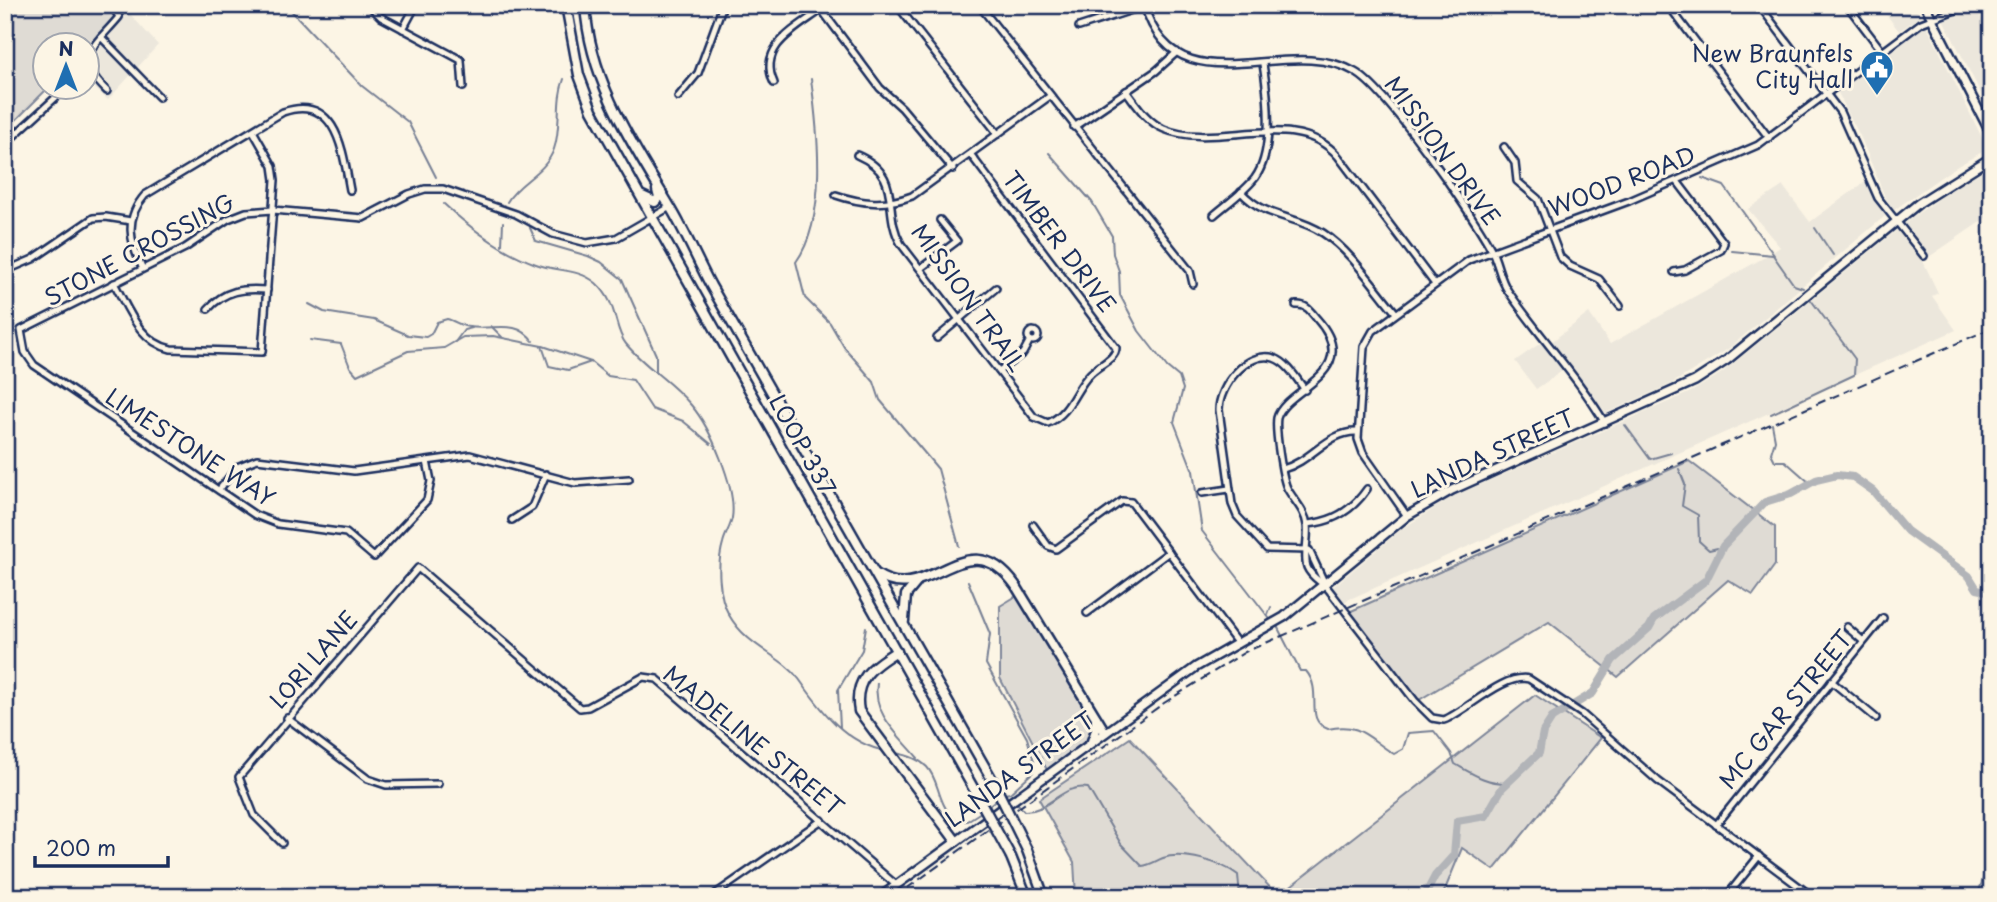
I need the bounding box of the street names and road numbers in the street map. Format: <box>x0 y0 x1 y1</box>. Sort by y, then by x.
street label: MISSION DRIVE <box>1377 68 1510 232</box>
street label: WOOD ROAD <box>1543 136 1700 225</box>
street label: TIMBER DRIVE <box>995 163 1125 319</box>
street label: STONE CROSSING <box>38 184 241 314</box>
street label: MISSION TRAIL <box>903 216 1035 378</box>
street label: LIMESTONE WAY <box>99 379 283 515</box>
street label: LOOP 337 <box>761 387 845 501</box>
street label: LANDA STREET <box>1405 399 1580 506</box>
street label: LORI LANE <box>260 602 365 716</box>
street label: MC GAR STREET <box>1710 622 1860 796</box>
street label: MADELINE STREET <box>656 656 852 824</box>
street label: LANDA STREET <box>937 702 1101 835</box>

